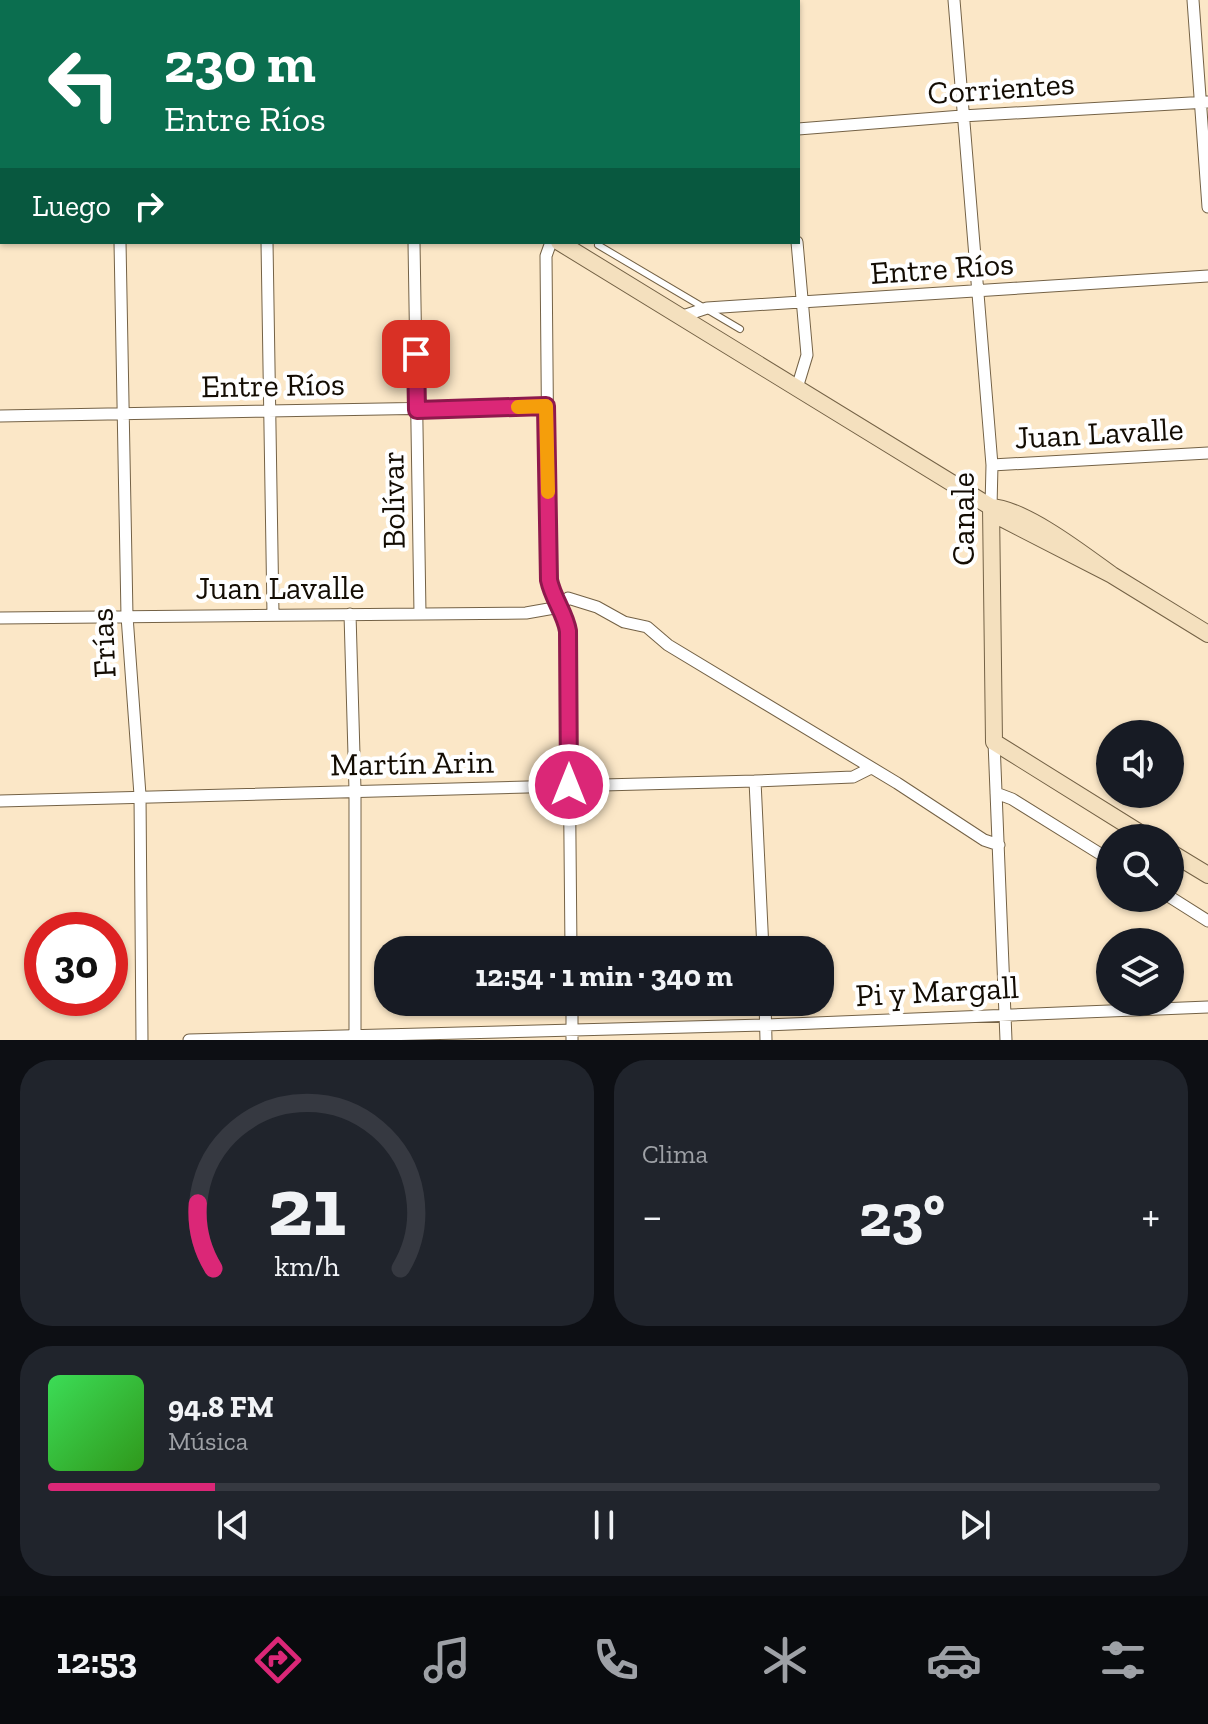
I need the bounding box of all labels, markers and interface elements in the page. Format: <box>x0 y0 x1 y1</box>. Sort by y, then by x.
text: 230 m <box>164 29 316 96</box>
icon: left <box>32 32 136 136</box>
street label: Corrientes <box>926 64 1076 112</box>
text: Entre Ríos <box>164 97 326 140</box>
icon: right <box>127 184 171 228</box>
text: Luego <box>32 188 111 224</box>
street label: Entre Ríos <box>869 244 1015 292</box>
pin <box>382 320 450 388</box>
icon: arrive <box>394 332 438 376</box>
street label: Entre Ríos <box>201 365 345 405</box>
street label: Juan Lavalle <box>1014 410 1184 456</box>
street label: Bolívar <box>373 451 413 549</box>
street label: Canale <box>944 472 982 566</box>
street label: Juan Lavalle <box>196 569 365 607</box>
street label: Frías <box>82 607 124 679</box>
map controls <box>1096 720 1184 1016</box>
button: sound <box>1096 720 1184 808</box>
street label: Martín Arin <box>330 743 495 783</box>
position arrow <box>527 743 611 827</box>
button: search <box>1096 824 1184 912</box>
speed limit sign: 30 <box>24 912 128 1016</box>
button: layers <box>1096 928 1184 1016</box>
text: 12:54 · 1 min · 340 m <box>475 958 733 994</box>
street label: Pi y Margall <box>854 968 1020 1014</box>
text: Clima <box>642 1138 708 1170</box>
text: 21 <box>268 1156 346 1256</box>
text: 23° <box>859 1179 945 1251</box>
text: − <box>642 1189 663 1242</box>
text: + <box>1141 1189 1160 1242</box>
text: km/h <box>274 1249 340 1283</box>
text: 94.8 FM <box>168 1389 274 1425</box>
text: Música <box>168 1425 248 1457</box>
icon: previous <box>211 1503 255 1547</box>
icon: pause <box>582 1503 626 1547</box>
icon: next <box>953 1503 997 1547</box>
icon: directions <box>250 1632 306 1688</box>
icon: music <box>419 1632 475 1688</box>
icon: phone <box>588 1632 644 1688</box>
icon: climate <box>757 1632 813 1688</box>
icon: car <box>926 1632 982 1688</box>
icon: filters <box>1095 1632 1151 1688</box>
text: 12:53 <box>57 1639 137 1682</box>

